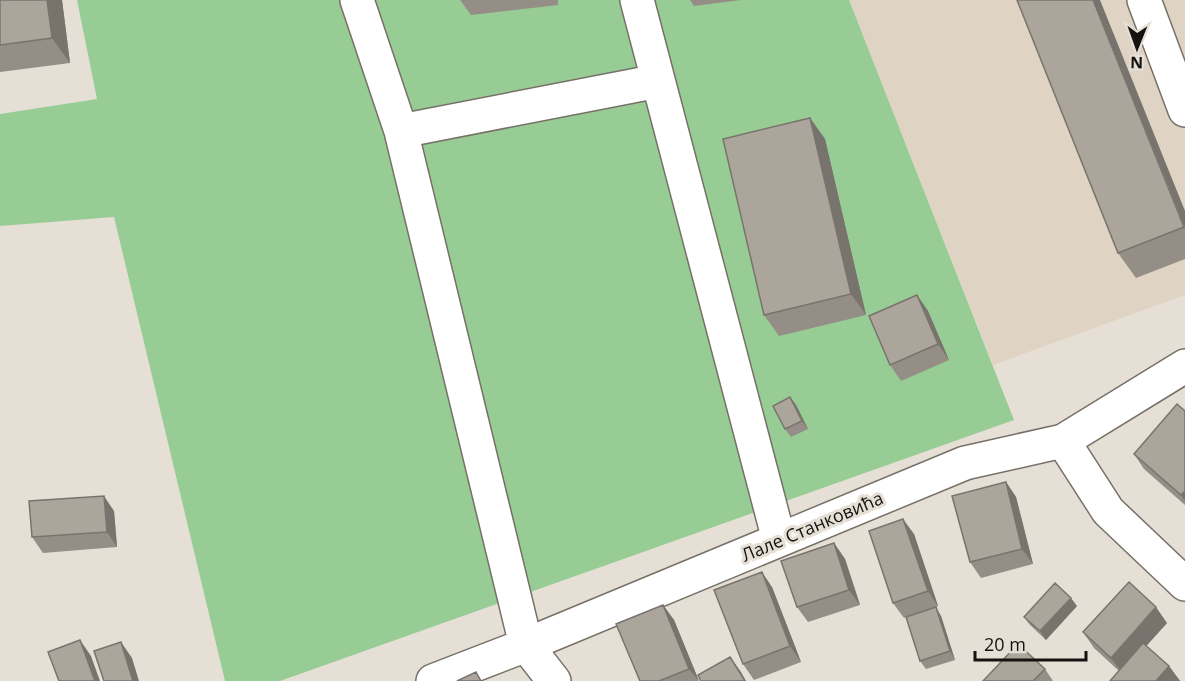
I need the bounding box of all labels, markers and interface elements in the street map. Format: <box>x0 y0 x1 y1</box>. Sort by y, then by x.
north arrow <box>1107 18 1167 78</box>
text: N <box>1130 52 1143 74</box>
street label: Лале Станковића <box>737 485 887 567</box>
scale bar <box>975 624 1086 662</box>
text: 20 m <box>984 632 1026 656</box>

